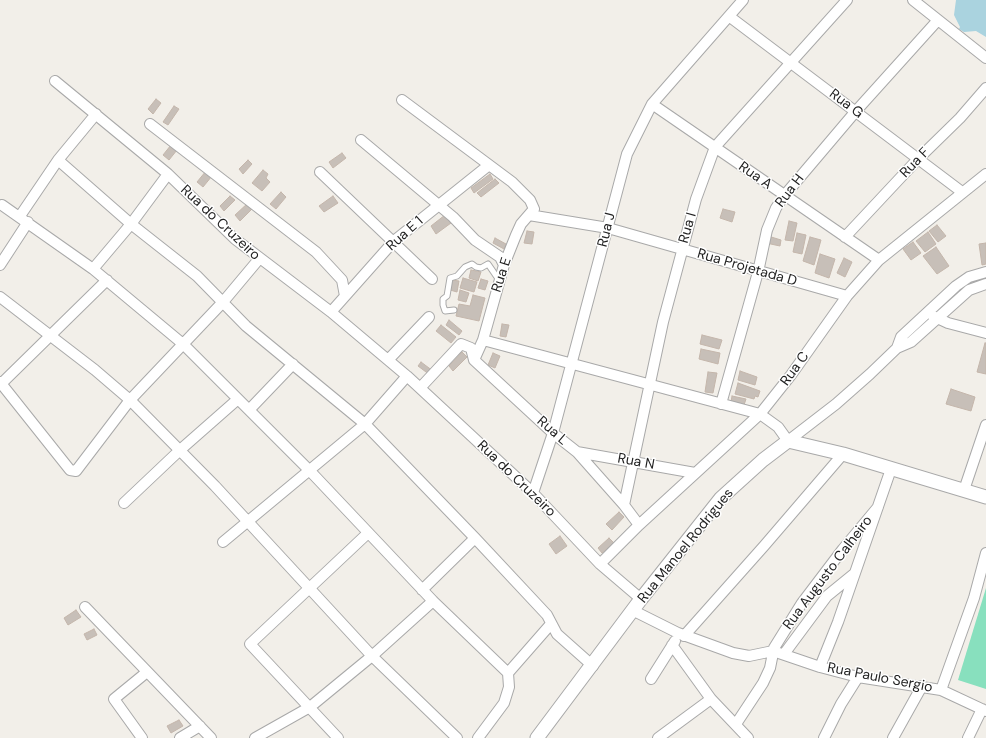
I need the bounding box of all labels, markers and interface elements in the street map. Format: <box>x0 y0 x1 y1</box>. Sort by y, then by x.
street label: Rua G <box>826 86 866 122</box>
street label: Rua F <box>897 145 933 181</box>
street label: Rua A <box>735 159 775 193</box>
street label: Rua H <box>772 171 808 211</box>
street label: Rua do Cruzeiro <box>177 182 263 264</box>
street label: Rua J <box>595 211 619 249</box>
street label: Rua I <box>676 211 700 245</box>
street label: Rua E 1 <box>383 213 427 255</box>
street label: Rua Projetada D <box>695 246 799 290</box>
street label: Rua E <box>489 255 515 295</box>
street label: Rua C <box>777 349 813 389</box>
street label: Rua L <box>533 413 571 449</box>
street label: Rua do Cruzeiro <box>473 437 559 521</box>
street label: Rua N <box>616 450 656 474</box>
street label: Rua Manoel Rodrigues <box>635 485 737 607</box>
street label: Rua Augusto Calheiro <box>780 513 876 633</box>
street label: Rua Paulo Sergio <box>826 660 934 696</box>

